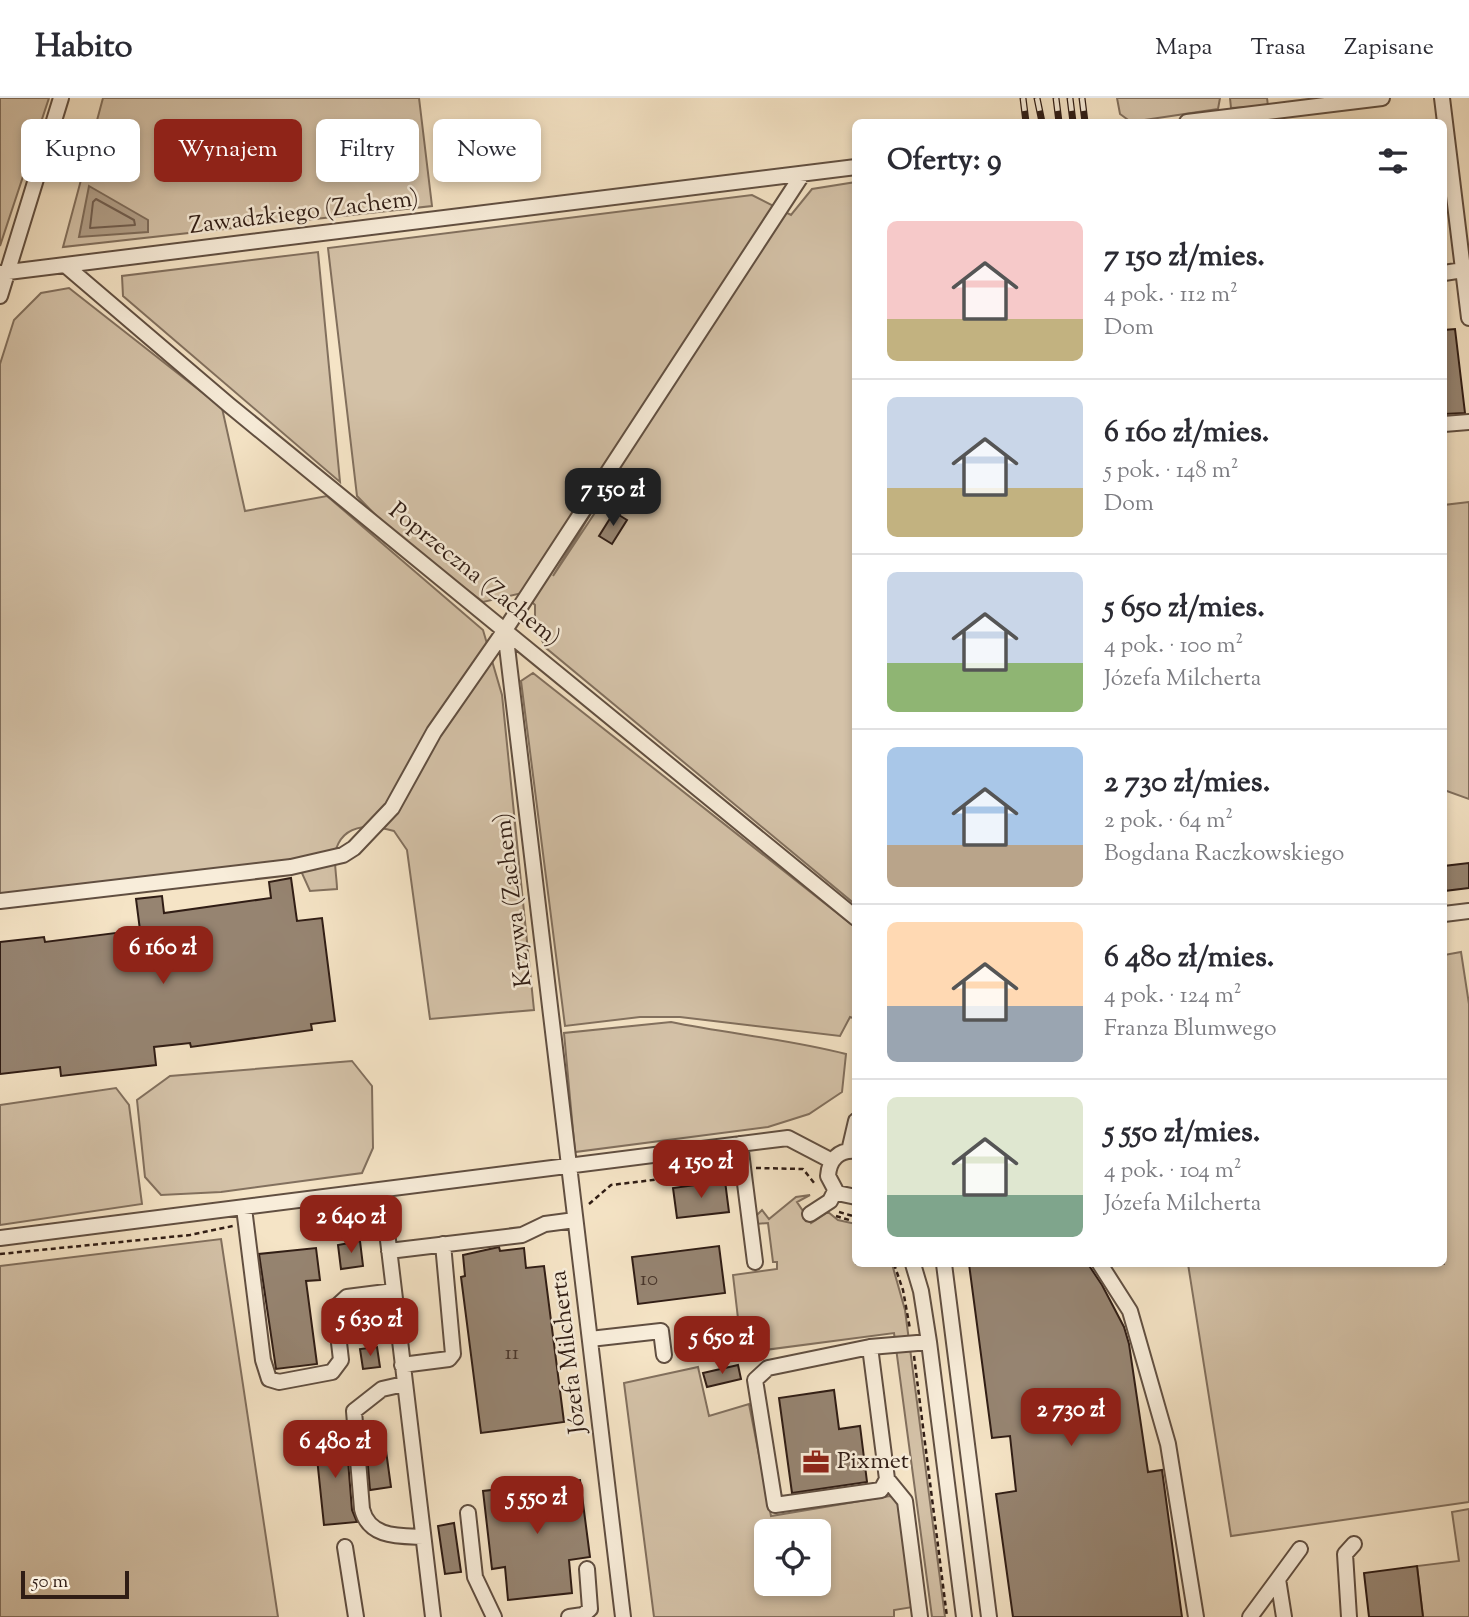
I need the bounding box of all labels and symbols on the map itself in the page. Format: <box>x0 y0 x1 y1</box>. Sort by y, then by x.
street label: Zawadzkiego (Zachem) <box>187 182 421 244</box>
pin: 7 150 zł <box>541 468 685 528</box>
street label: Poprzeczna (Zachem) <box>381 495 567 655</box>
street label: Krzywa (Zachem) <box>486 811 542 989</box>
pin: 6 160 zł <box>91 926 235 986</box>
pin: 4 150 zł <box>629 1140 773 1200</box>
pin: 2 640 zł <box>279 1196 423 1255</box>
house number: 10 <box>640 1265 658 1295</box>
street label: Józefa Milcherta <box>542 1268 596 1438</box>
pin: 5 630 zł <box>298 1298 442 1358</box>
pin: 5 650 zł <box>650 1316 794 1376</box>
house number: 11 <box>505 1339 519 1369</box>
pin: 2 730 zł <box>999 1388 1143 1448</box>
pin: 6 480 zł <box>263 1420 407 1480</box>
place label: Pixmet <box>837 1445 909 1479</box>
office icon: Pixmet <box>801 1447 831 1477</box>
pin: 5 550 zł <box>465 1476 609 1536</box>
scale bar <box>21 1568 130 1600</box>

